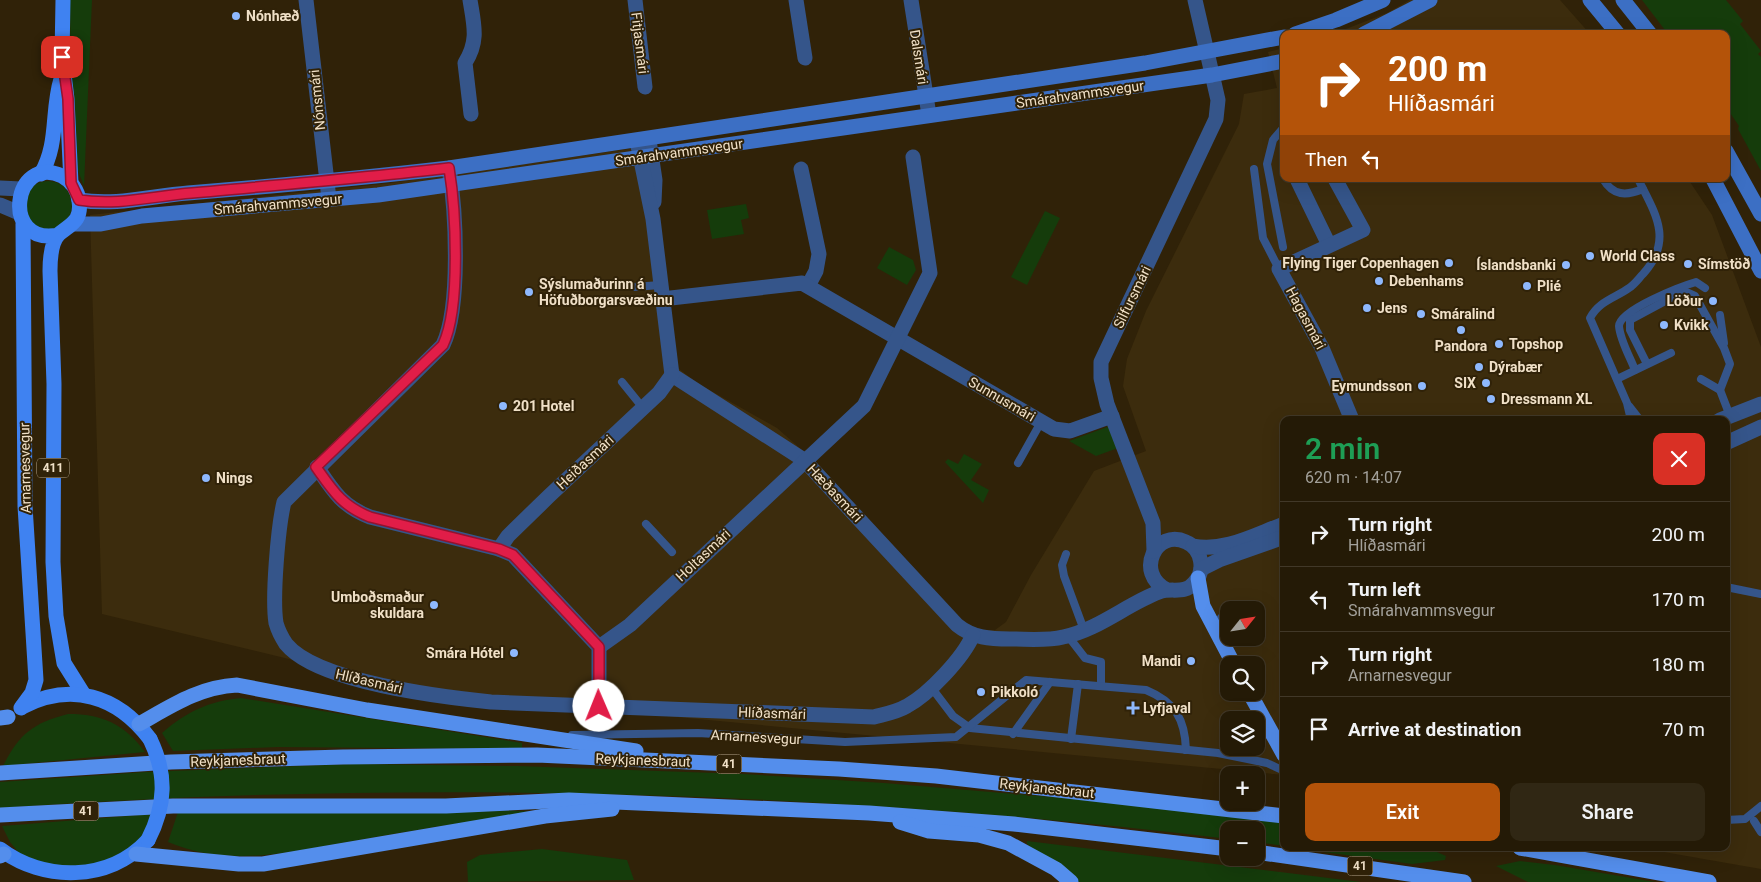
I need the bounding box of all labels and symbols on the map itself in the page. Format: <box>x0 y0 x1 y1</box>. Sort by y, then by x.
place label: Nónhæð <box>246 8 299 24</box>
marker: Nónhæð <box>230 10 242 22</box>
street label: Fitjasmári <box>628 11 652 75</box>
street label: Dalsmári <box>907 28 931 86</box>
pin <box>41 36 83 78</box>
street label: Nónsmári <box>306 69 328 131</box>
street label: Smárahvammsvegur <box>1015 77 1145 111</box>
street label: Smárahvammsvegur <box>614 135 744 169</box>
street label: Smárahvammsvegur <box>213 190 343 218</box>
place label: World Class <box>1600 248 1675 264</box>
marker: World Class <box>1584 250 1596 262</box>
place label: Flying Tiger Copenhagen <box>1282 255 1439 271</box>
place label: Íslandsbanki <box>1476 256 1556 273</box>
place label: Símstöð <box>1698 256 1750 272</box>
marker: Flying Tiger Copenhagen <box>1443 257 1455 269</box>
marker: Símstöð <box>1682 258 1694 270</box>
marker: Íslandsbanki <box>1560 259 1572 271</box>
street label: Silfursmári <box>1110 263 1154 331</box>
place label: Debenhams <box>1389 273 1464 289</box>
marker: Debenhams <box>1373 275 1385 287</box>
place label: Sýslumaðurinn á Höfuðborgarsvæðinu <box>539 276 673 308</box>
place label: Plié <box>1537 278 1561 294</box>
marker: Plié <box>1521 280 1533 292</box>
street label: Hagasmári <box>1283 284 1329 352</box>
marker: Sýslumaðurinn á Höfuðborgarsvæðinu <box>523 286 535 298</box>
place label: Löður <box>1667 293 1703 309</box>
marker: Löður <box>1707 295 1719 307</box>
place label: Jens <box>1377 300 1407 316</box>
marker: Jens <box>1361 302 1373 314</box>
place label: Smáralind <box>1431 306 1495 322</box>
marker: Smáralind <box>1415 308 1427 320</box>
place label: Kvikk <box>1674 317 1709 333</box>
marker: Kvikk <box>1658 319 1670 331</box>
marker: Pandora <box>1455 324 1467 336</box>
place label: Topshop <box>1509 336 1563 352</box>
place label: Pandora <box>1435 338 1488 354</box>
marker: Topshop <box>1493 338 1505 350</box>
place label: Dýrabær <box>1489 359 1542 375</box>
marker: Dýrabær <box>1473 361 1485 373</box>
street label: Sunnusmári <box>966 373 1038 425</box>
place label: SIX <box>1454 375 1476 391</box>
marker: SIX <box>1480 377 1492 389</box>
place label: Eymundsson <box>1331 378 1412 394</box>
marker: Eymundsson <box>1416 380 1428 392</box>
place label: Dressmann XL <box>1501 391 1593 407</box>
marker: Dressmann XL <box>1485 393 1497 405</box>
place label: 201 Hotel <box>513 398 574 414</box>
marker: 201 Hotel <box>497 400 509 412</box>
street label: Arnarnesvegur <box>16 422 34 514</box>
street label: Heiðasmári <box>553 432 617 492</box>
road number: 411 <box>37 458 69 478</box>
street label: Hæðasmári <box>804 461 866 525</box>
place label: Nings <box>216 470 253 486</box>
marker: Nings <box>200 472 212 484</box>
street label: Holtasmári <box>672 526 734 584</box>
place label: Umboðsmaður skuldara <box>331 589 425 621</box>
marker: Umboðsmaður skuldara <box>428 599 440 611</box>
north arrow <box>1220 601 1265 646</box>
place label: Smára Hótel <box>426 645 504 661</box>
marker: Smára Hótel <box>508 647 520 659</box>
place label: Mandi <box>1142 653 1181 669</box>
marker: Mandi <box>1185 655 1197 667</box>
street label: Hlíðasmári <box>334 666 404 696</box>
position arrow <box>572 679 624 731</box>
place label: Pikkoló <box>991 684 1038 700</box>
marker: Pikkoló <box>975 686 987 698</box>
place label: Lyfjaval <box>1143 700 1191 716</box>
marker: Lyfjaval <box>1127 702 1139 714</box>
street label: Hlíðasmári <box>738 704 806 722</box>
street label: Arnarnesvegur <box>710 727 802 747</box>
street label: Reykjanesbraut <box>190 750 286 770</box>
street label: Reykjanesbraut <box>595 750 691 770</box>
road number: 41 <box>716 754 742 774</box>
street label: Reykjanesbraut <box>999 775 1096 801</box>
road number: 41 <box>74 801 98 820</box>
road number: 41 <box>1348 856 1372 876</box>

